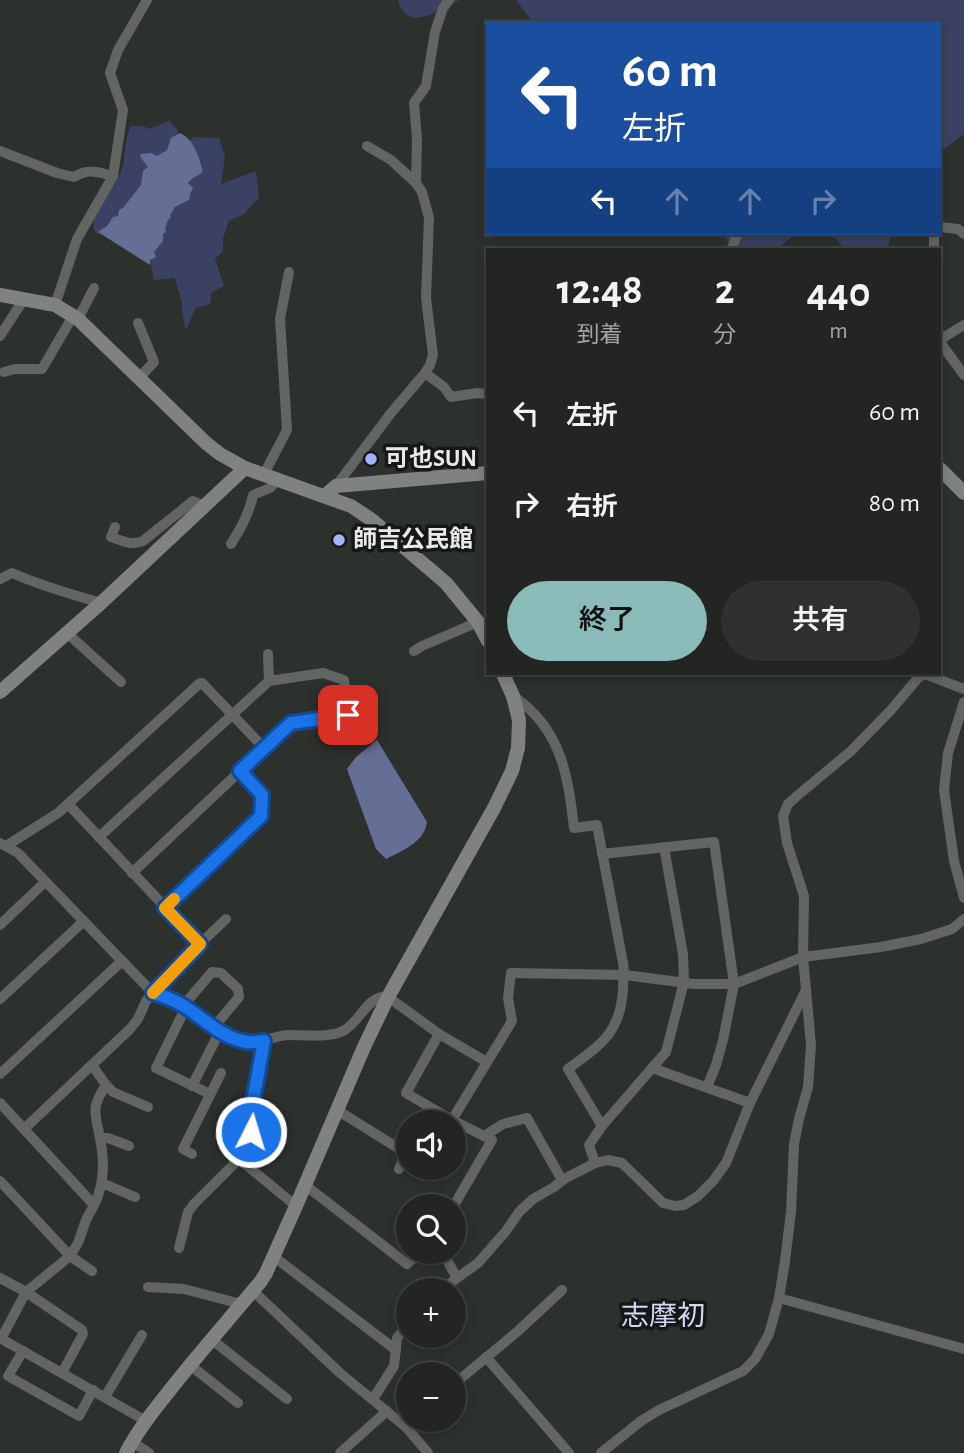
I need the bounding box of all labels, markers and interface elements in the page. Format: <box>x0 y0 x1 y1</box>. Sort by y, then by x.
text: 60 m <box>622 47 718 96</box>
icon: left <box>507 49 598 140</box>
text: 左折 <box>622 113 686 145</box>
icon: left <box>585 182 623 220</box>
icon: ahead <box>658 182 696 220</box>
icon: ahead <box>731 182 769 220</box>
icon: right <box>804 182 842 220</box>
text: 12:48 <box>556 269 643 311</box>
text: 2 <box>715 269 735 311</box>
text: 440 <box>806 272 871 314</box>
text: m <box>829 320 848 343</box>
text: 到着 <box>577 324 623 347</box>
text: 分 <box>713 324 736 347</box>
icon: left <box>507 394 545 432</box>
text: 60 m <box>869 399 920 425</box>
text: 左折 <box>566 403 618 429</box>
place label: 可也SUN <box>385 445 477 471</box>
marker: 可也SUN <box>363 451 379 467</box>
icon: right <box>507 485 545 523</box>
text: 80 m <box>869 490 920 516</box>
text: 右折 <box>566 494 618 520</box>
place label: 師吉公民館 <box>353 526 473 552</box>
marker: 師吉公民館 <box>331 532 347 548</box>
button: 終了 <box>507 581 707 661</box>
button: 共有 <box>721 581 920 661</box>
pin <box>318 685 378 745</box>
icon: arrive <box>329 696 367 734</box>
position arrow <box>214 1095 288 1169</box>
map controls <box>396 1110 466 1432</box>
button: sound <box>396 1110 466 1180</box>
button: search <box>396 1194 466 1264</box>
button: + <box>396 1278 466 1348</box>
district label: 志摩初 <box>621 1301 705 1331</box>
button: − <box>396 1362 466 1432</box>

